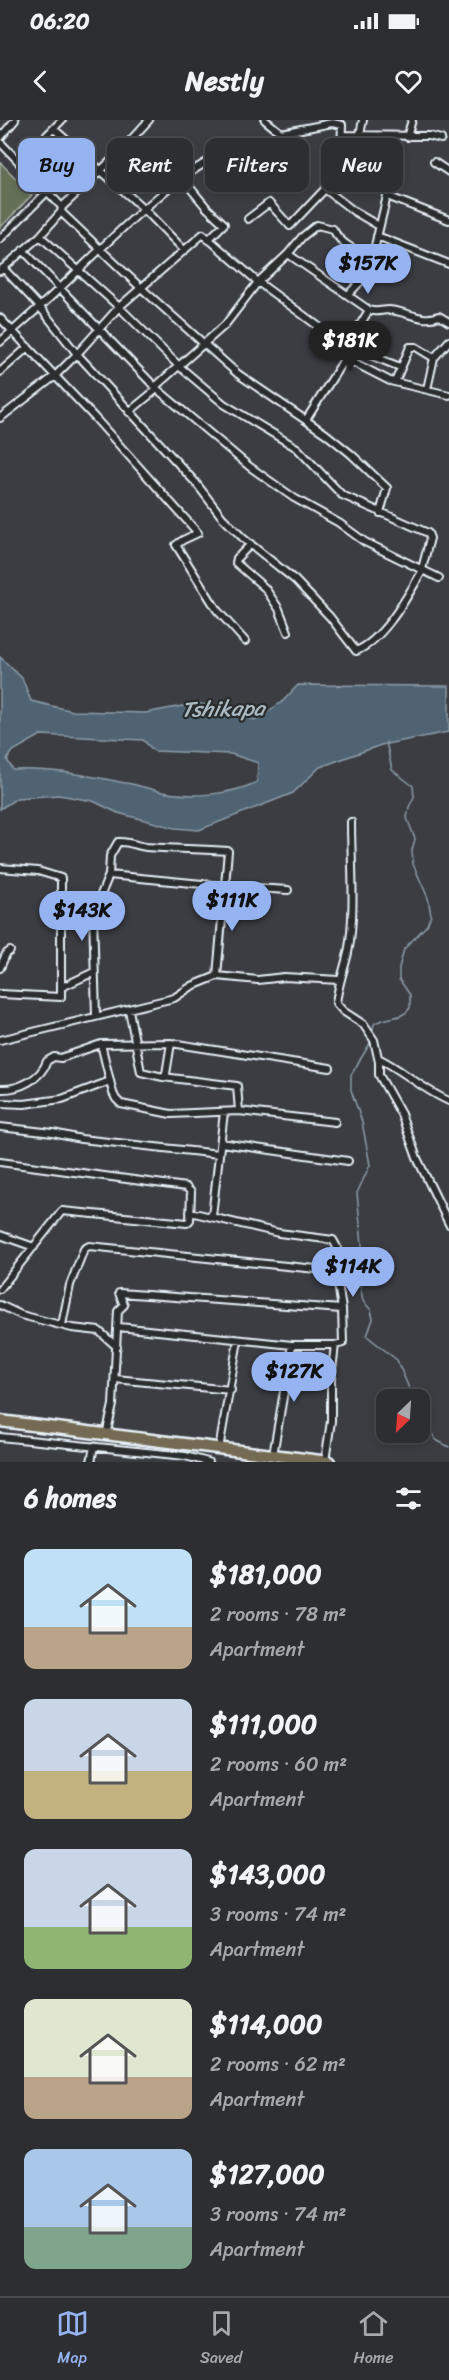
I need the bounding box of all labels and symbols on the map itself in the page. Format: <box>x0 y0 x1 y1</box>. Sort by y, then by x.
pin: $157K <box>326 244 410 295</box>
pin: $181K <box>308 321 392 372</box>
water label: Tshikapa <box>181 688 267 729</box>
pin: $111K <box>190 881 274 932</box>
pin: $143K <box>40 891 124 942</box>
pin: $114K <box>311 1247 395 1298</box>
pin: $127K <box>252 1352 336 1403</box>
north arrow <box>376 1389 430 1443</box>

